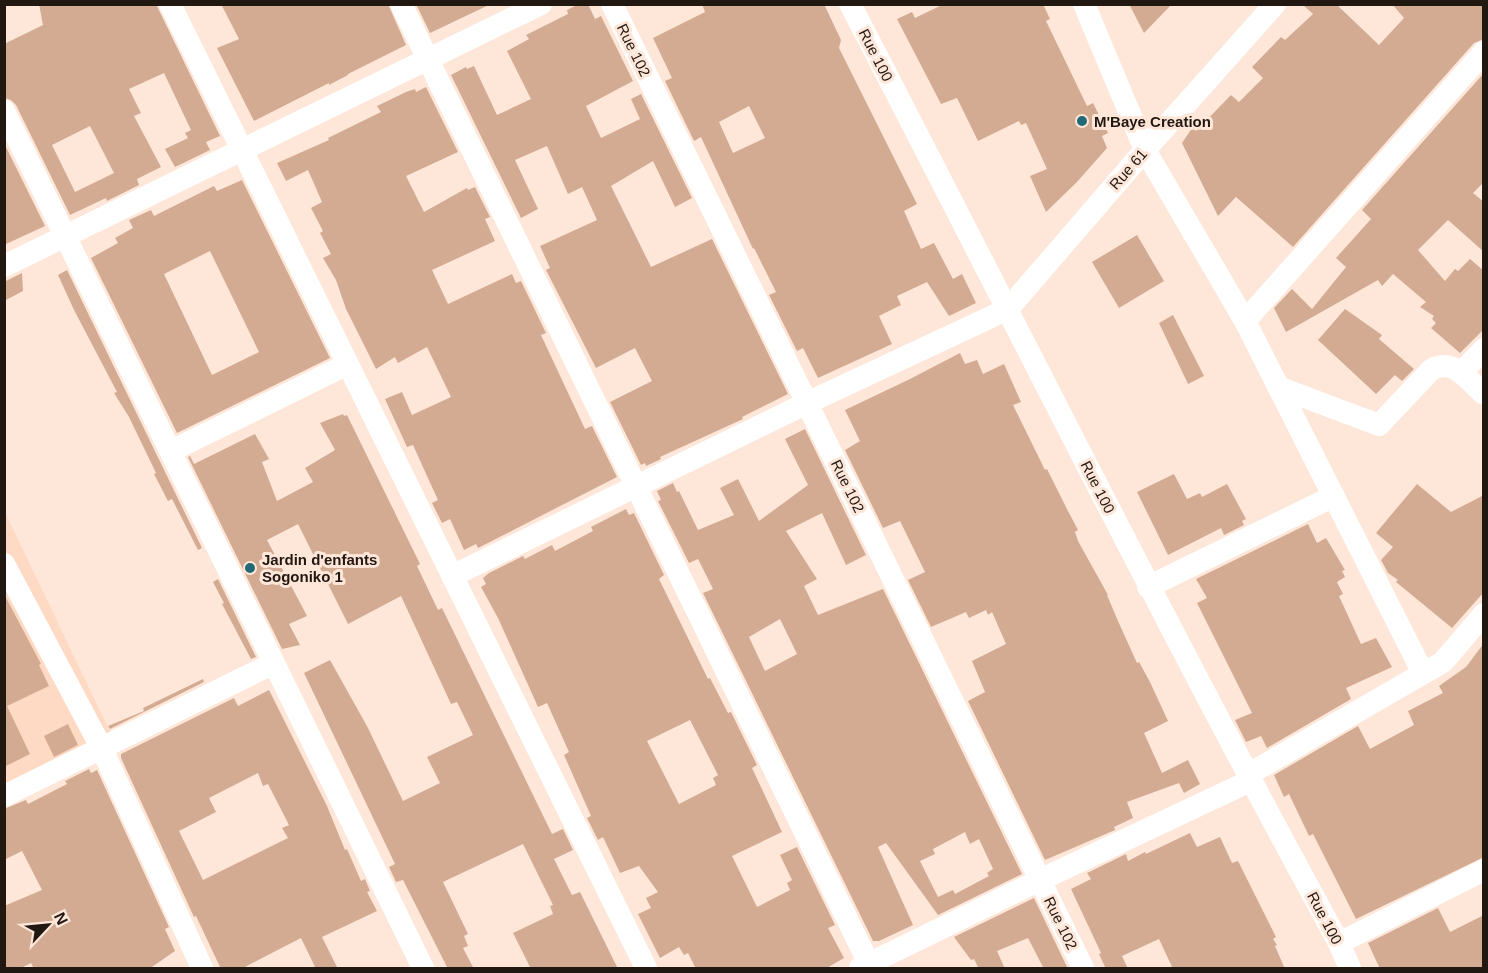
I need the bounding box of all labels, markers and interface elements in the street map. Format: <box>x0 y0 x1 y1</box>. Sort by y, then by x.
street label: Rue 102 <box>614 21 654 79</box>
street label: Rue 100 <box>856 26 896 84</box>
place label: M'Baye Creation <box>1094 113 1211 130</box>
marker: M'Baye Creation <box>1075 114 1089 128</box>
street label: Rue 61 <box>1106 145 1150 193</box>
street label: Rue 102 <box>828 457 868 515</box>
street label: Rue 100 <box>1078 458 1118 516</box>
place label: Jardin d'enfants Sogoniko 1 <box>262 551 377 585</box>
marker: Jardin d'enfants Sogoniko 1 <box>243 561 257 575</box>
street label: Rue 100 <box>1304 889 1346 947</box>
street label: Rue 102 <box>1041 894 1081 952</box>
north arrow <box>18 895 78 955</box>
text: N <box>51 910 71 928</box>

